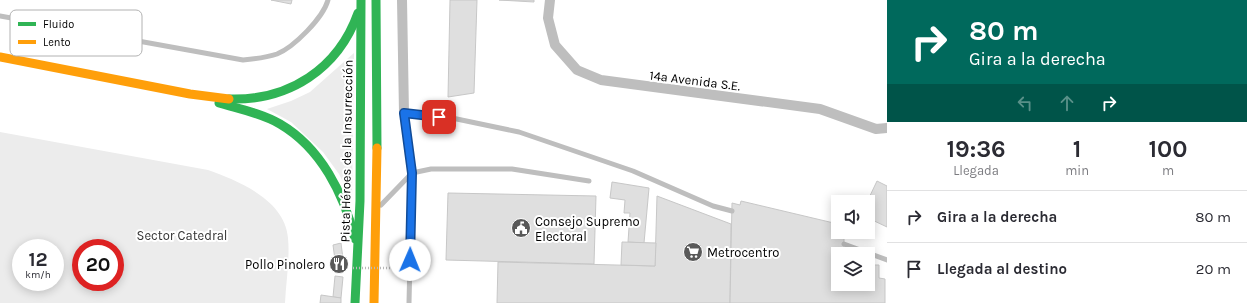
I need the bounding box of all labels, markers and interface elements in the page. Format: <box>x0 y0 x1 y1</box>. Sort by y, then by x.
legend <box>10 10 142 56</box>
text: 80 m <box>969 14 1038 47</box>
icon: right <box>903 16 955 68</box>
text: Fluido <box>43 18 74 31</box>
text: Lento <box>43 36 71 49</box>
text: Gira a la derecha <box>969 48 1106 70</box>
street label: Pista Héroes de la Insurrección <box>337 60 356 242</box>
street label: 14a Avenida S.E. <box>649 67 741 94</box>
icon: left <box>1014 92 1036 114</box>
icon: ahead <box>1056 92 1078 114</box>
icon: right <box>1098 92 1120 114</box>
pin <box>422 100 456 134</box>
icon: arrive <box>428 106 450 128</box>
text: 19:36 <box>947 135 1006 163</box>
text: 1 <box>1073 135 1081 163</box>
text: 100 <box>1149 135 1187 163</box>
text: Llegada <box>953 163 999 178</box>
text: min <box>1065 163 1089 178</box>
text: m <box>1162 163 1174 178</box>
map controls <box>831 195 875 291</box>
button: sound <box>831 195 875 239</box>
icon: right <box>903 206 925 228</box>
text: Gira a la derecha <box>937 208 1057 226</box>
text: 80 m <box>1195 208 1231 226</box>
place label: Consejo Supremo Electoral <box>535 214 640 244</box>
public building icon: Consejo Supremo Electoral <box>510 217 532 239</box>
park label: Sector Catedral <box>137 228 227 243</box>
speed limit sign: 20 <box>72 239 124 291</box>
position arrow <box>389 239 431 281</box>
supermarket icon: Metrocentro <box>682 241 704 263</box>
place label: Metrocentro <box>707 245 779 260</box>
button: layers <box>831 247 875 291</box>
text: 12 <box>28 248 48 271</box>
restaurant icon: Pollo Pinolero <box>328 253 350 275</box>
place label: Pollo Pinolero <box>245 257 325 272</box>
icon: arrive <box>903 258 925 280</box>
text: Llegada al destino <box>937 260 1067 278</box>
text: 20 m <box>1196 260 1231 278</box>
text: km/h <box>25 269 51 281</box>

